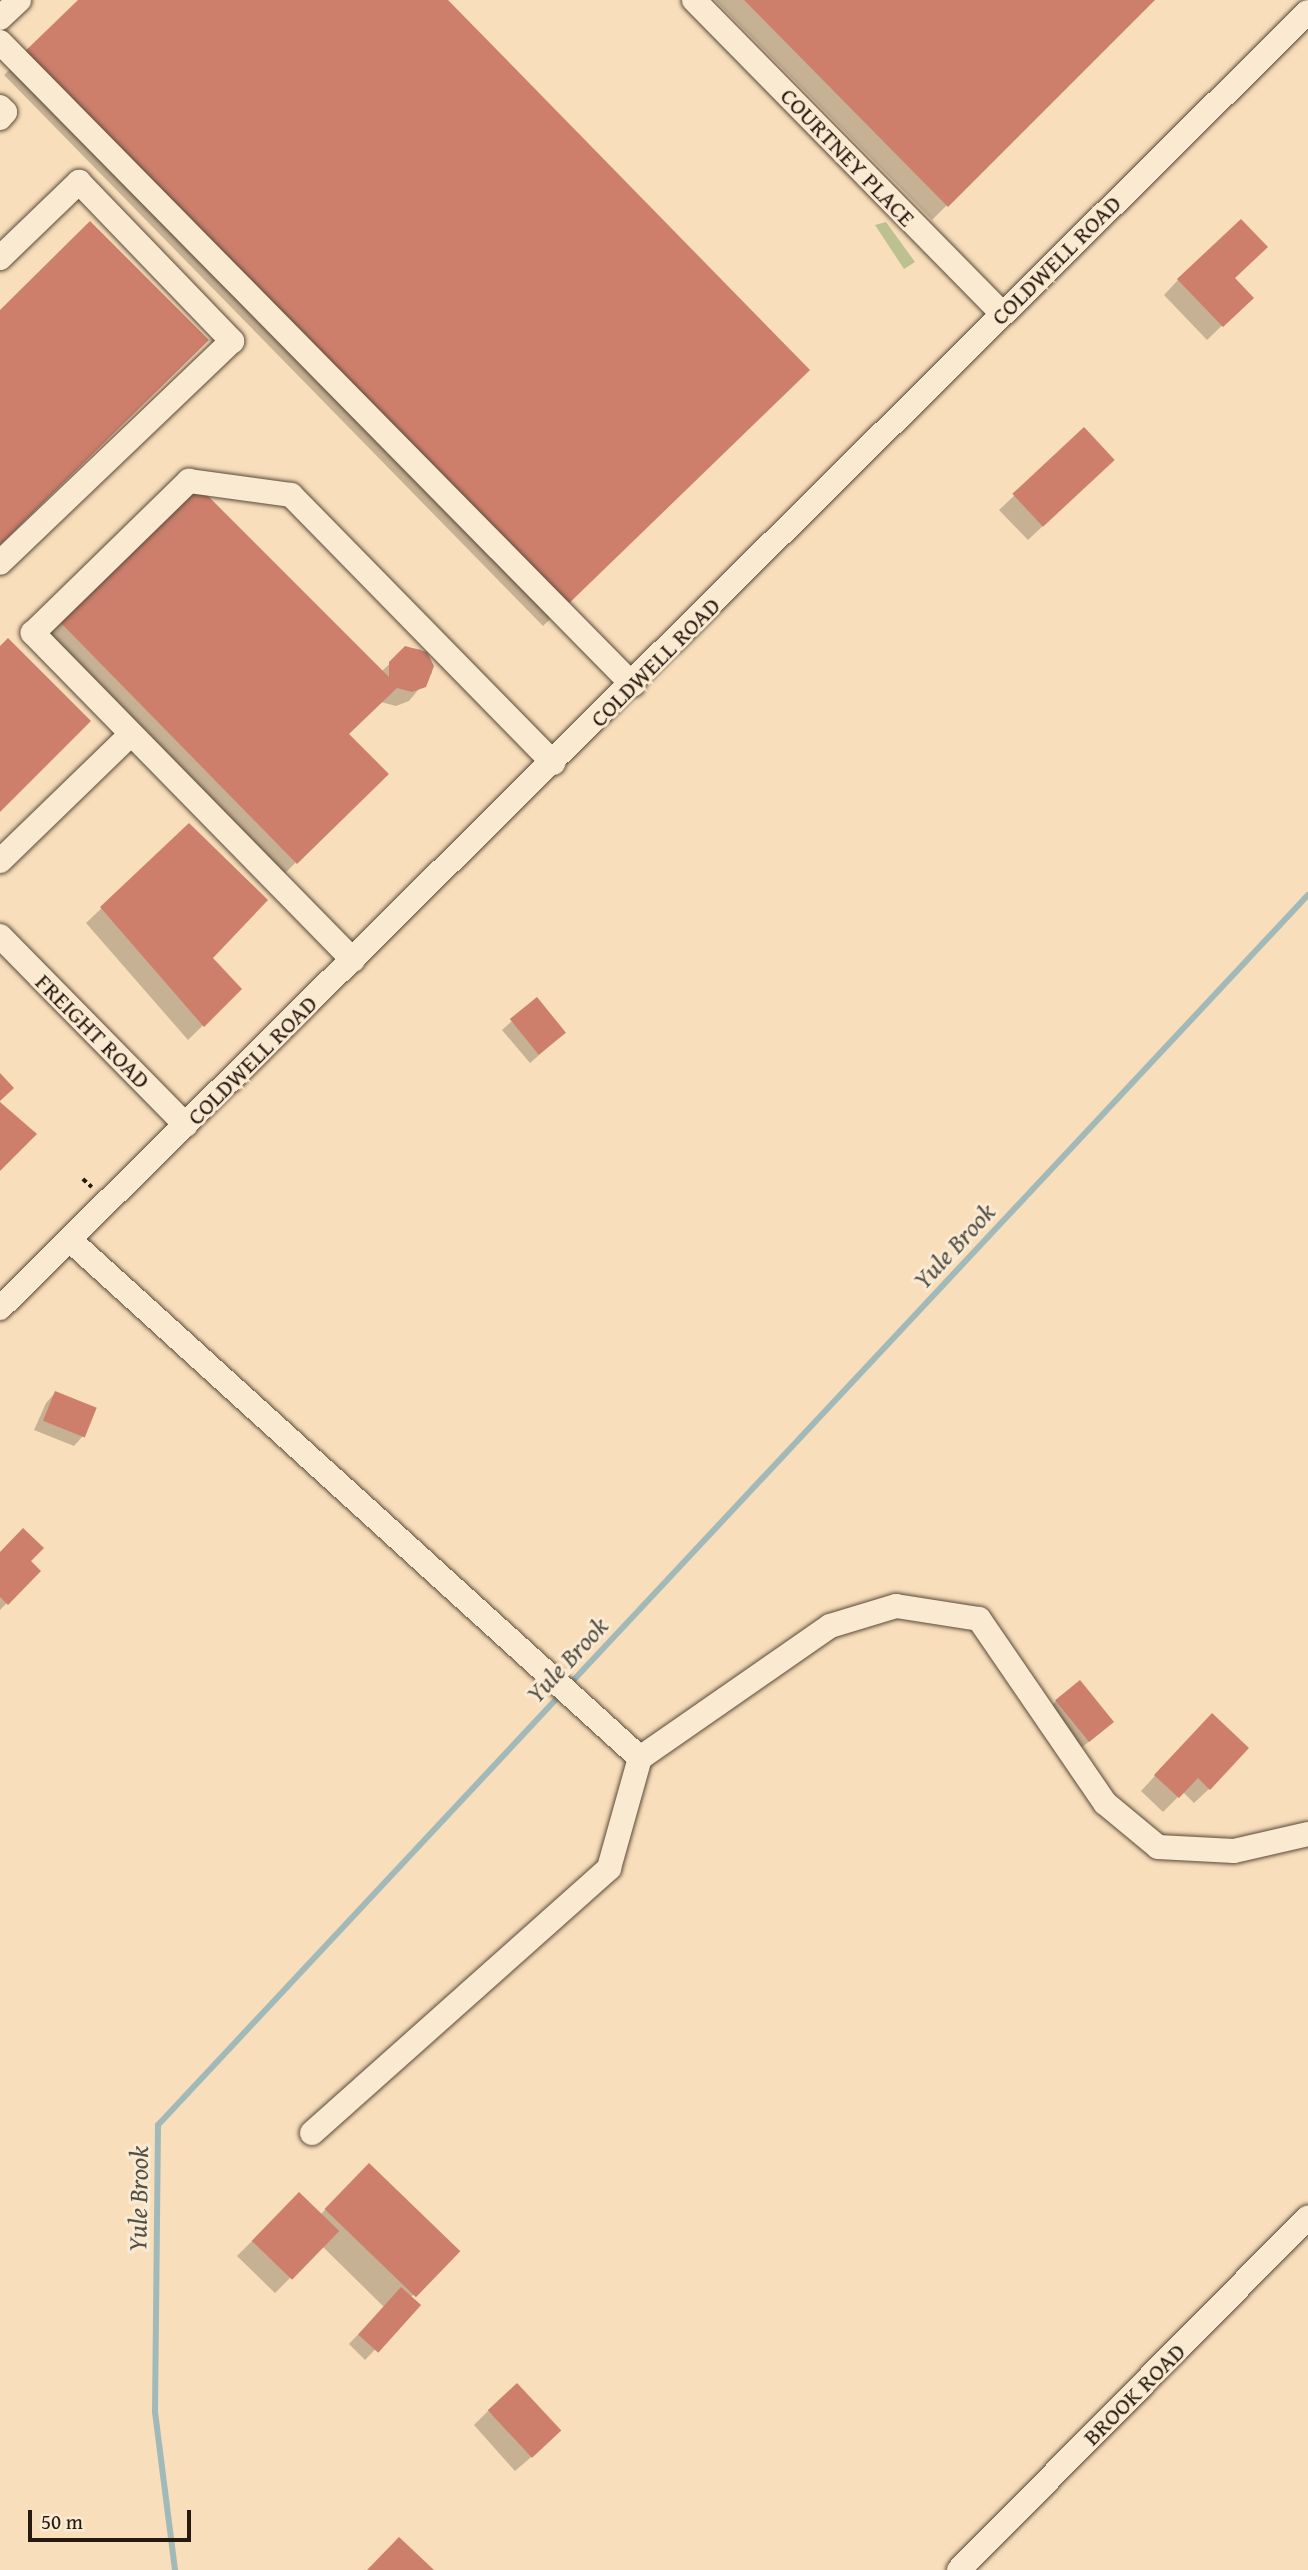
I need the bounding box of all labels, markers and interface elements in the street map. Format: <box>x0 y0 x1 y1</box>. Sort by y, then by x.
street label: COURTNEY PLACE <box>775 82 921 232</box>
street label: COLDWELL ROAD <box>985 189 1127 331</box>
street label: COLDWELL ROAD <box>584 591 726 733</box>
street label: FREIGHT ROAD <box>30 968 156 1094</box>
street label: COLDWELL ROAD <box>181 989 323 1131</box>
water label: Yule Brook <box>906 1197 1002 1295</box>
water label: Yule Brook <box>519 1611 615 1709</box>
water label: Yule Brook <box>121 2146 155 2252</box>
street label: BROOK ROAD <box>1077 2337 1191 2451</box>
scale bar <box>32 2496 194 2540</box>
text: 50 m <box>41 2506 83 2537</box>

